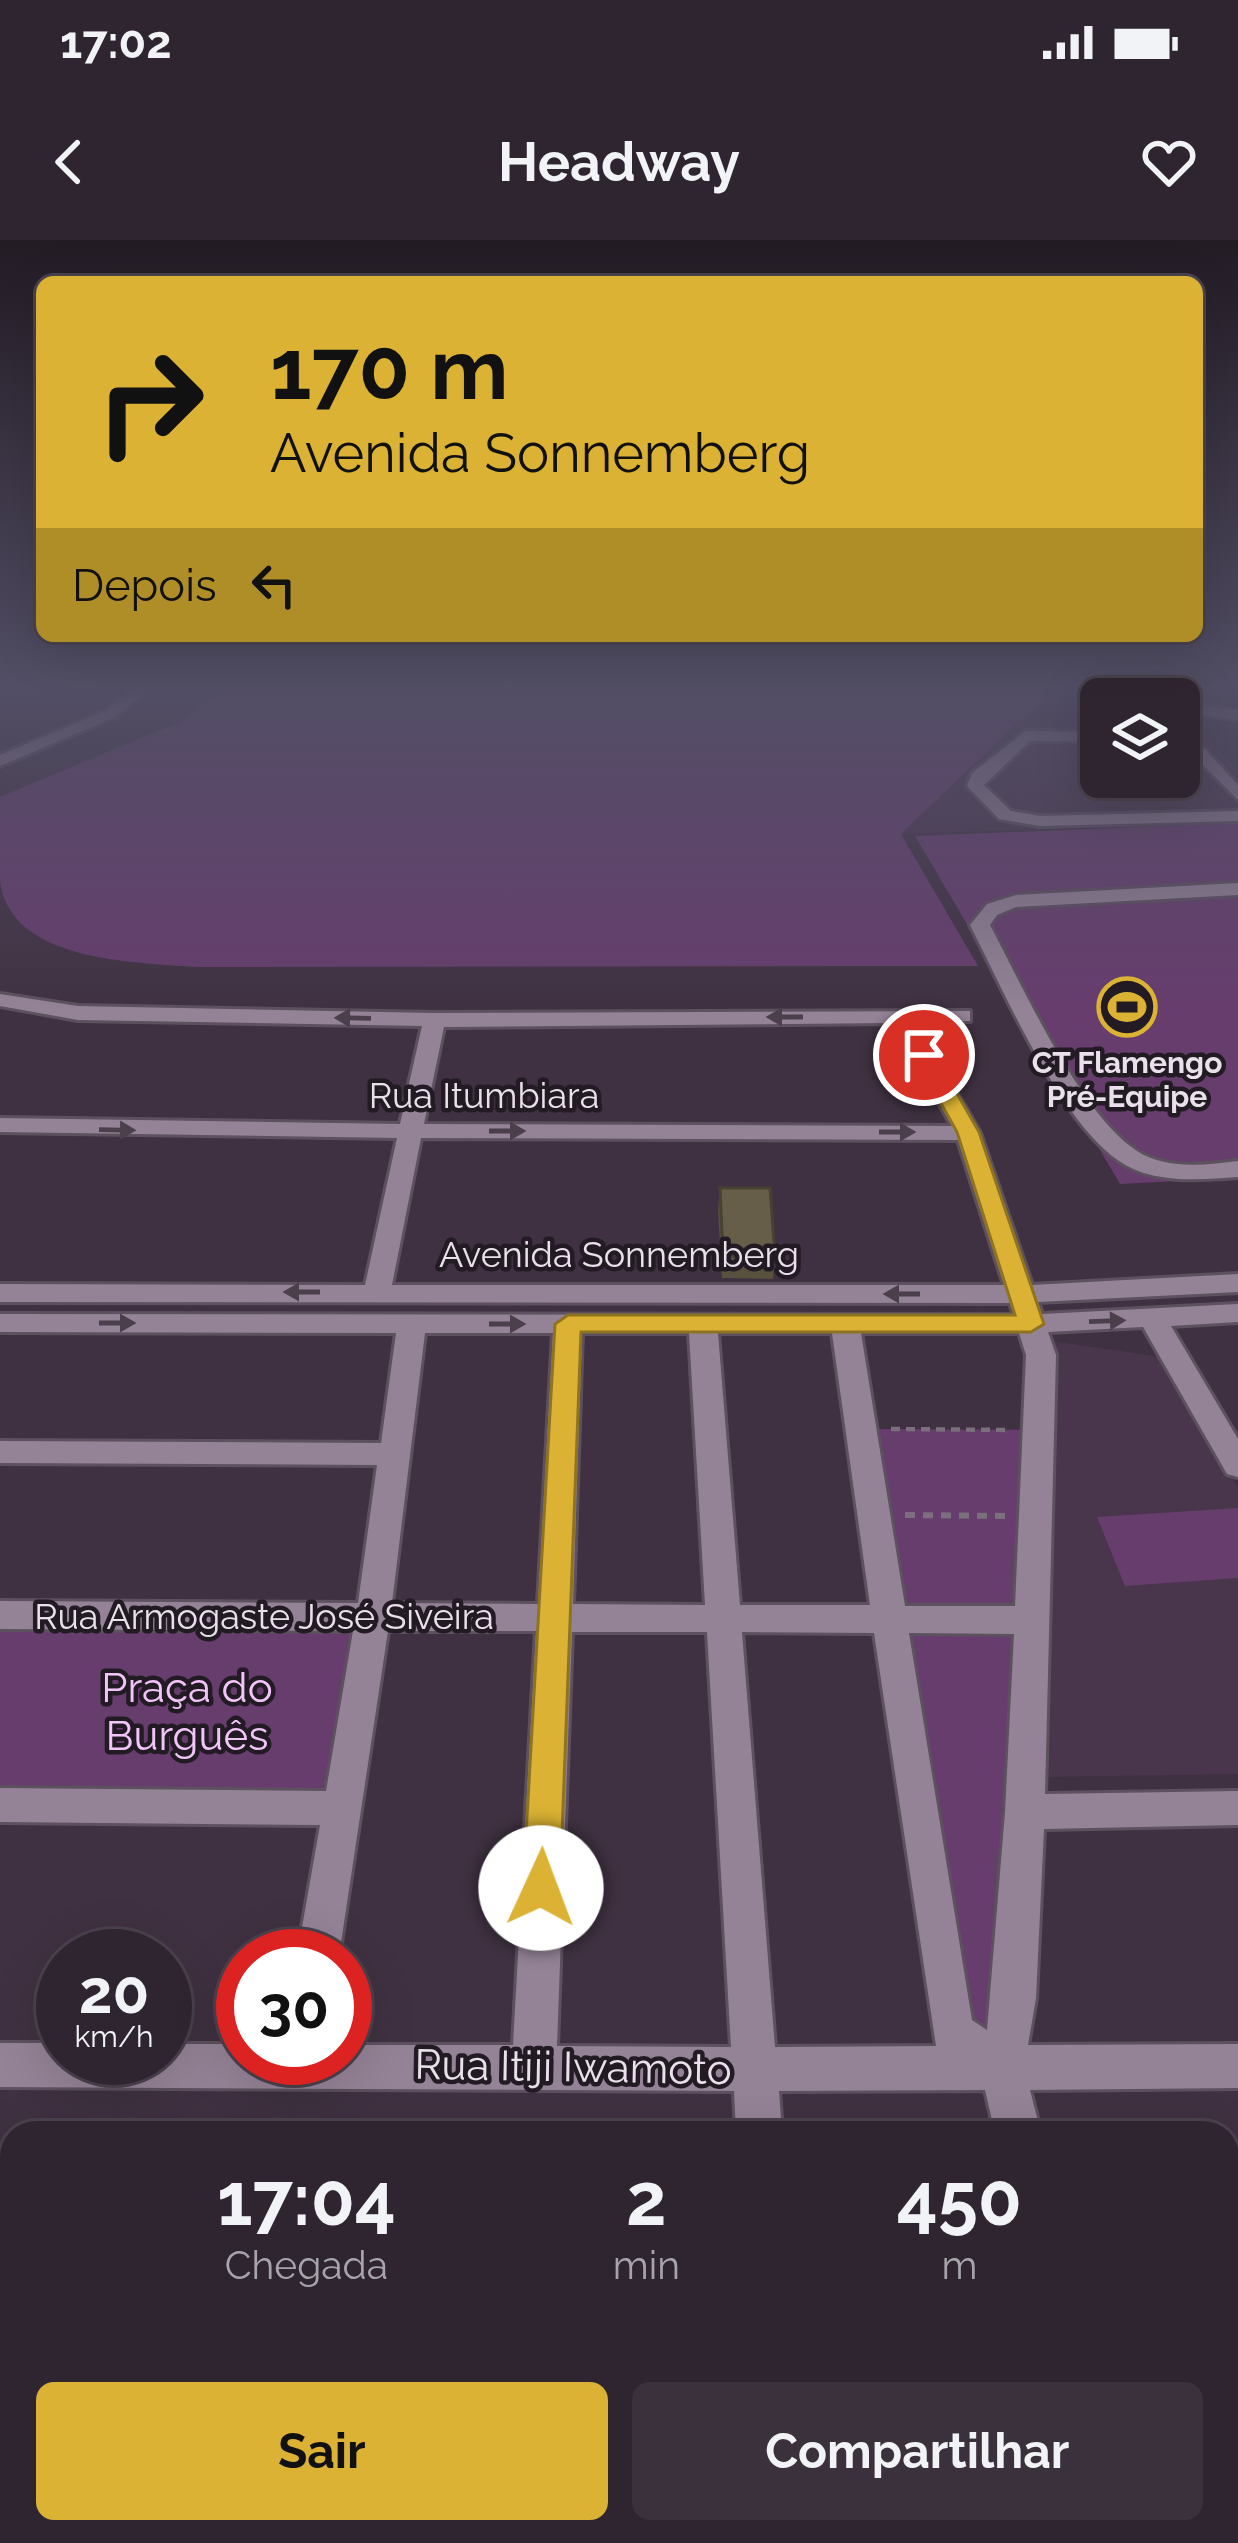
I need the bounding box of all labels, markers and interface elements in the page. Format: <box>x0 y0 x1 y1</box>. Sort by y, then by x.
text: 17:02 <box>60 16 172 69</box>
icon: back <box>36 129 102 195</box>
icon: heart <box>1136 129 1202 195</box>
text: Headway <box>498 130 740 194</box>
text: 170 m <box>270 320 509 419</box>
icon: right <box>72 324 228 480</box>
text: Avenida Sonnemberg <box>270 421 810 485</box>
icon: left <box>241 552 307 618</box>
text: Depois <box>72 559 217 612</box>
map controls <box>1080 678 1200 798</box>
button: layers <box>1080 678 1200 798</box>
sports icon: CT Flamengo Pré-Equipe <box>1096 976 1158 1038</box>
pin <box>873 1004 975 1106</box>
one-way arrow <box>765 1008 803 1027</box>
one-way arrow <box>333 1009 371 1028</box>
icon: arrive <box>891 1022 957 1088</box>
place label: CT Flamengo Pré-Equipe <box>1032 1045 1222 1114</box>
street label: Rua Itumbiara <box>369 1074 599 1116</box>
one-way arrow <box>99 1120 137 1140</box>
one-way arrow <box>489 1121 527 1141</box>
one-way arrow <box>879 1122 917 1142</box>
street label: Avenida Sonnemberg <box>439 1233 799 1275</box>
one-way arrow <box>282 1282 320 1302</box>
one-way arrow <box>882 1284 920 1304</box>
one-way arrow <box>1089 1312 1127 1331</box>
one-way arrow <box>99 1313 137 1333</box>
one-way arrow <box>489 1314 527 1334</box>
street label: Rua Armogaste José Siveira <box>34 1595 494 1637</box>
park label: Praça do Burguês <box>101 1663 273 1760</box>
position arrow <box>478 1825 604 1951</box>
speed limit sign: 30 <box>216 1929 372 2085</box>
text: 20 <box>79 1957 149 2027</box>
text: km/h <box>74 2019 154 2054</box>
street label: Rua Itiji Iwamoto <box>414 2040 732 2094</box>
text: 17:04 <box>217 2157 396 2242</box>
text: 2 <box>626 2157 667 2242</box>
text: 450 <box>897 2157 1022 2242</box>
text: Chegada <box>225 2242 388 2288</box>
text: min <box>613 2242 680 2288</box>
text: m <box>942 2242 977 2288</box>
button: Sair <box>36 2382 608 2520</box>
button: Compartilhar <box>632 2382 1203 2520</box>

